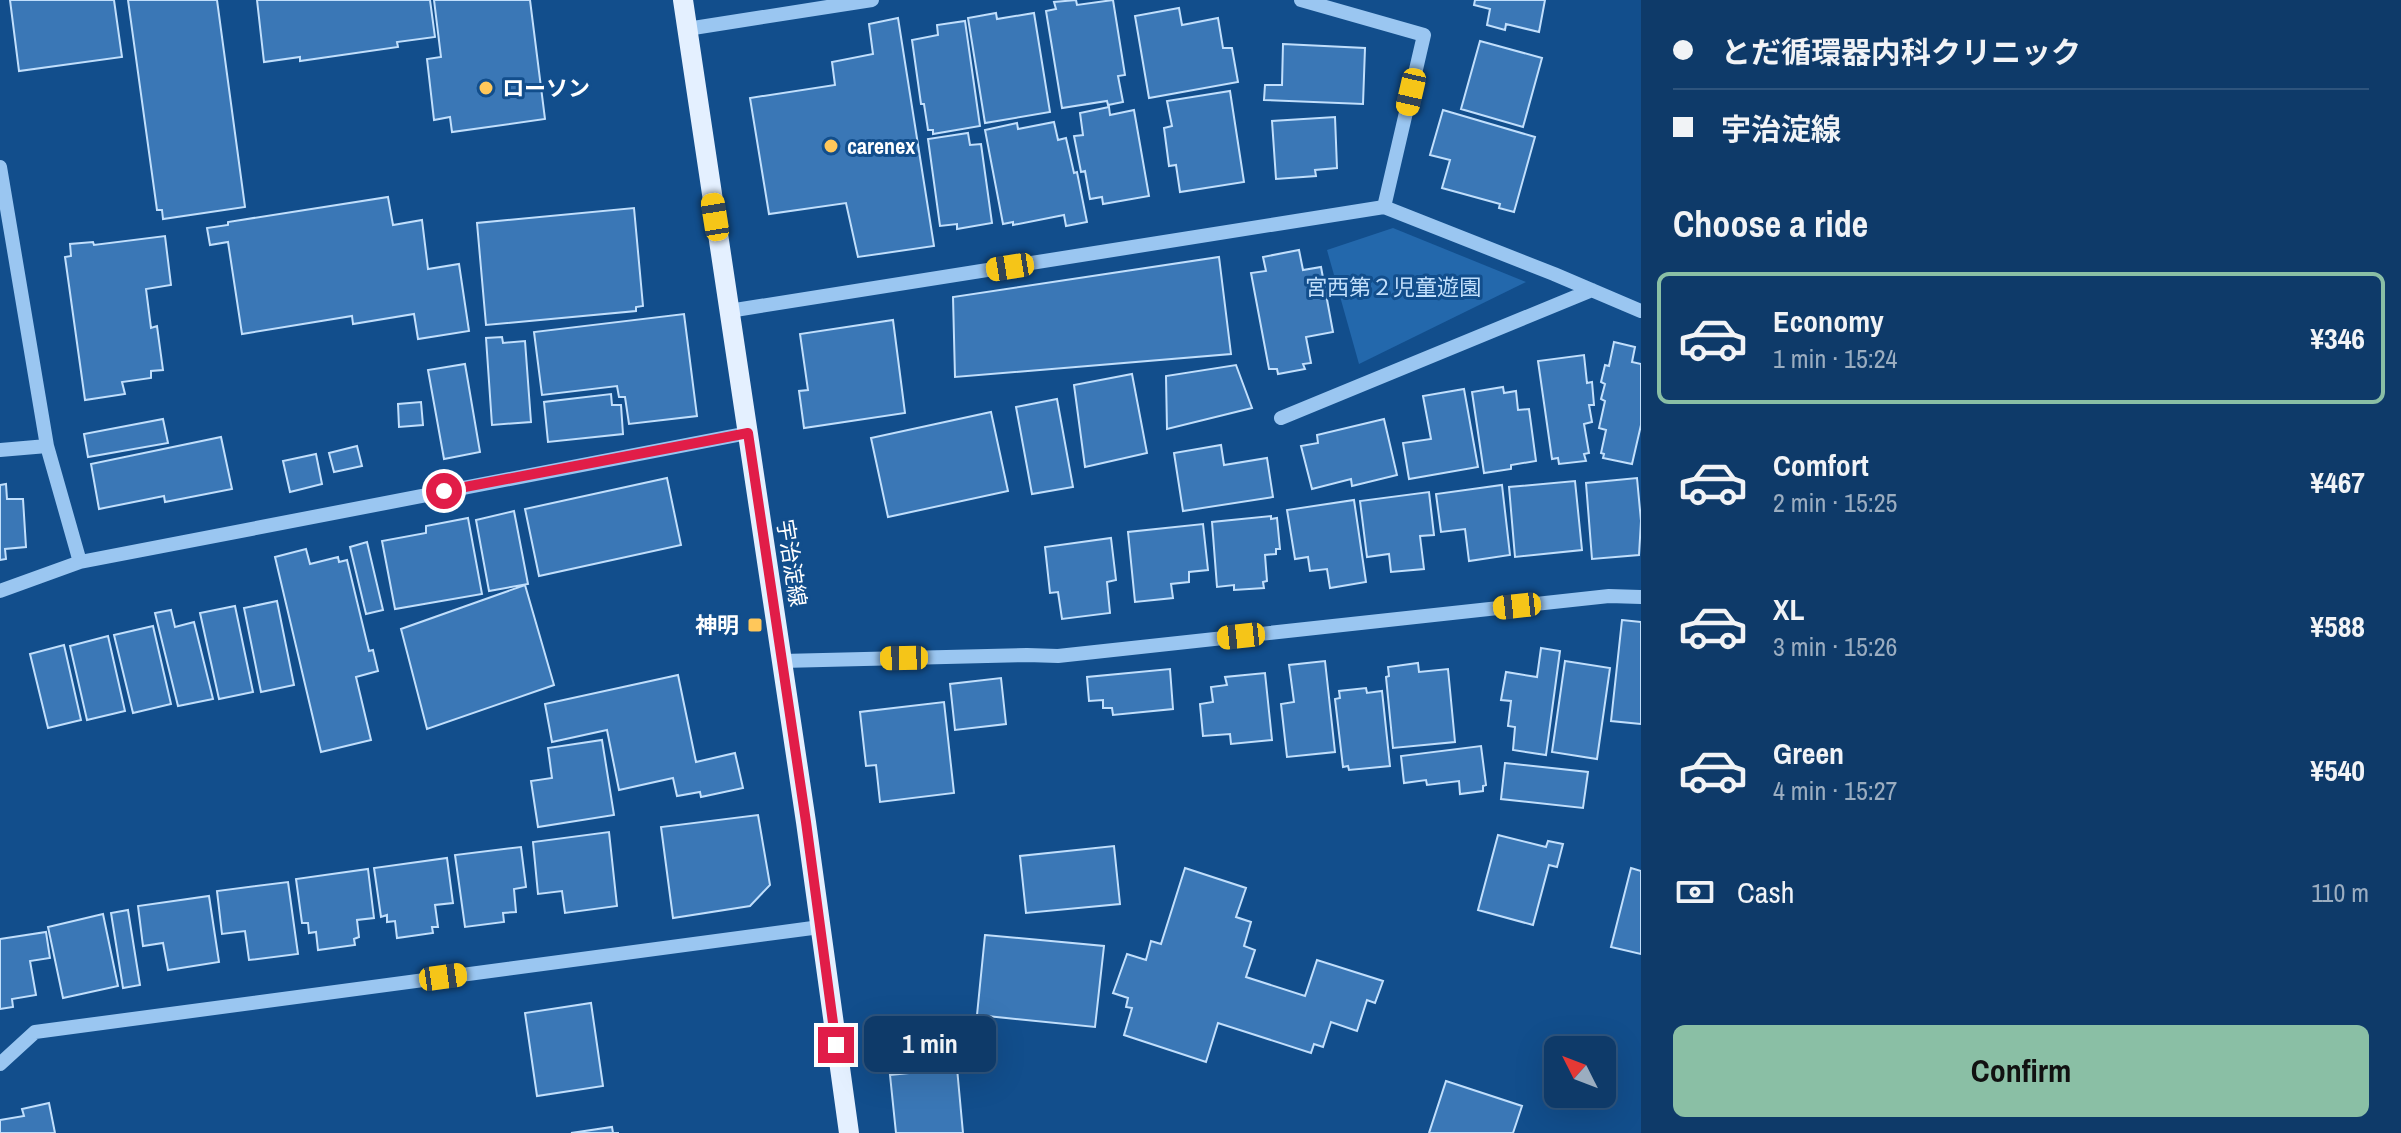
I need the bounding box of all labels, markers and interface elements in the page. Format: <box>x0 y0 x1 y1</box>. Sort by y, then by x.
text: とだ循環器内科クリニック <box>1721 32 2081 72</box>
car <box>1394 66 1428 118</box>
place label: ローソン <box>502 73 590 103</box>
marker: ローソン <box>477 79 495 97</box>
text: 宇治淀線 <box>1721 109 1841 149</box>
place label: carenex <box>847 131 915 161</box>
marker: carenex <box>822 137 840 155</box>
car <box>699 191 731 243</box>
text: Choose a ride <box>1673 200 1868 248</box>
car <box>984 251 1036 283</box>
park label: 宮西第２児童遊園 <box>1305 272 1481 302</box>
text: Economy <box>1773 301 1884 341</box>
icon: car <box>1677 302 1749 374</box>
text: ¥346 <box>2310 318 2365 358</box>
text: 1 min · 15:24 <box>1773 341 1897 376</box>
text: Comfort <box>1773 445 1869 485</box>
icon: car <box>1677 446 1749 518</box>
text: ¥467 <box>2310 462 2365 502</box>
route start <box>426 473 462 509</box>
text: 2 min · 15:25 <box>1773 485 1897 520</box>
street label: 宇治淀線 <box>770 517 814 609</box>
text: XL <box>1773 589 1804 629</box>
icon: car <box>1677 590 1749 662</box>
car <box>1492 592 1542 620</box>
text: ¥588 <box>2310 606 2365 646</box>
place label: 神明 <box>695 610 739 640</box>
marker: 神明 <box>746 616 764 634</box>
car <box>1216 622 1266 650</box>
text: 3 min · 15:26 <box>1773 629 1897 664</box>
car <box>880 646 928 670</box>
text: Green <box>1773 733 1844 773</box>
icon: car <box>1677 734 1749 806</box>
text: ¥540 <box>2310 750 2365 790</box>
text: 4 min · 15:27 <box>1773 773 1897 808</box>
icon: cash <box>1673 870 1717 914</box>
text: Cash <box>1737 872 1794 912</box>
text: 110 m <box>2311 875 2369 910</box>
car <box>418 962 468 992</box>
callout: 1 min <box>864 1017 996 1073</box>
button: Confirm <box>1673 1025 2369 1117</box>
text: 1 min <box>902 1026 958 1061</box>
route end <box>818 1027 854 1063</box>
north arrow <box>1544 1036 1616 1108</box>
map controls <box>1544 1036 1616 1108</box>

